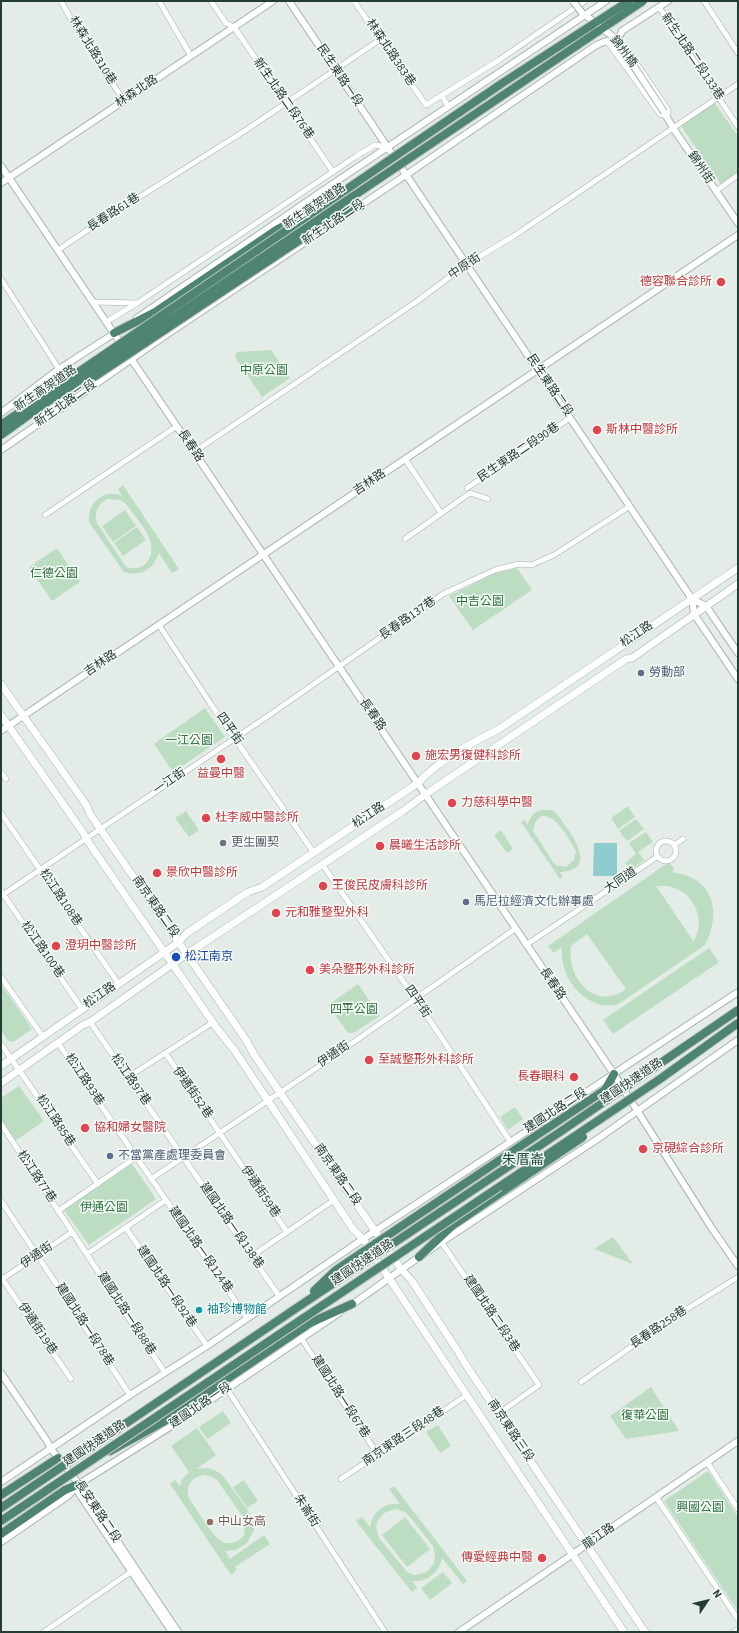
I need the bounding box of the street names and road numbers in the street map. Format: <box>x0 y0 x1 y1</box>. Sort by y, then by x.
street label: 新生北路二段133巷 <box>658 11 726 103</box>
street label: 林森北路310巷 <box>65 14 119 88</box>
street label: 林森北路383巷 <box>362 17 418 89</box>
street label: 錦州橋 <box>606 33 640 71</box>
street label: 民生東路一段 <box>313 42 365 110</box>
street label: 新生北路二段76巷 <box>250 56 316 142</box>
street label: 林森北路 <box>113 73 161 111</box>
street label: 錦州街 <box>684 149 716 187</box>
street label: 新生高架道路 <box>281 181 349 233</box>
street label: 長春路61巷 <box>85 191 143 235</box>
street label: 新生北路二段 <box>300 197 368 249</box>
street label: 中原街 <box>446 251 484 283</box>
street label: 民生東路二段 <box>523 352 575 420</box>
street label: 新生高架道路 <box>12 363 80 415</box>
street label: 新生北路二段 <box>32 377 100 431</box>
street label: 民生東路二段90巷 <box>475 420 563 486</box>
street label: 長春路 <box>174 427 206 465</box>
street label: 吉林路 <box>351 467 389 499</box>
street label: 長春路137巷 <box>377 594 439 644</box>
street label: 松江路 <box>618 619 656 651</box>
street label: 吉林路 <box>82 648 120 680</box>
street label: 長春路 <box>356 696 388 734</box>
street label: 四平街 <box>213 710 245 748</box>
street label: 一江街 <box>151 766 189 798</box>
street label: 松江路 <box>350 800 388 832</box>
street label: 大同道 <box>602 865 640 897</box>
street label: 松江路108巷 <box>36 867 84 929</box>
street label: 南京東路二段 <box>128 873 182 941</box>
street label: 松江路100巷 <box>17 919 67 981</box>
street label: 長春路 <box>536 965 568 1003</box>
street label: 松江路 <box>81 980 119 1012</box>
street label: 四平街 <box>401 983 433 1021</box>
street label: 伊通街 <box>315 1039 353 1071</box>
street label: 松江路93巷 <box>61 1051 107 1109</box>
street label: 松江路97巷 <box>107 1051 153 1109</box>
street label: 建國快速道路 <box>598 1056 666 1108</box>
street label: 伊通街52巷 <box>169 1064 215 1122</box>
street label: 建國北路二段 <box>522 1085 590 1137</box>
street label: 松江路85巷 <box>32 1092 78 1150</box>
street label: 南京東路二段 <box>310 1141 364 1209</box>
street label: 松江路77巷 <box>13 1148 59 1206</box>
street label: 伊通街59巷 <box>237 1163 283 1221</box>
street label: 建國北路一段138巷 <box>196 1180 266 1272</box>
street label: 建國北路一段124巷 <box>165 1204 235 1296</box>
street label: 建國快速道路 <box>329 1237 397 1289</box>
street label: 伊通街 <box>18 1240 56 1272</box>
street label: 建國北路一段92巷 <box>133 1243 199 1331</box>
street label: 建國北路一段88巷 <box>94 1270 158 1358</box>
street label: 建國北路二段3巷 <box>460 1273 522 1355</box>
street label: 建國北路一段78巷 <box>52 1281 116 1369</box>
street label: 伊通街19巷 <box>14 1300 60 1358</box>
street label: 長春路258巷 <box>628 1304 690 1352</box>
street label: 建國北路一段67巷 <box>308 1353 372 1441</box>
street label: 建國北路一段 <box>167 1380 235 1432</box>
street label: 南京東路三段 <box>484 1397 536 1465</box>
street label: 南京東路三段48巷 <box>360 1404 448 1470</box>
street label: 建國快速道路 <box>61 1418 129 1470</box>
street label: 長安東路二段 <box>71 1478 123 1546</box>
street label: 朱崙街 <box>290 1492 322 1530</box>
street label: 龍江路 <box>580 1521 618 1553</box>

